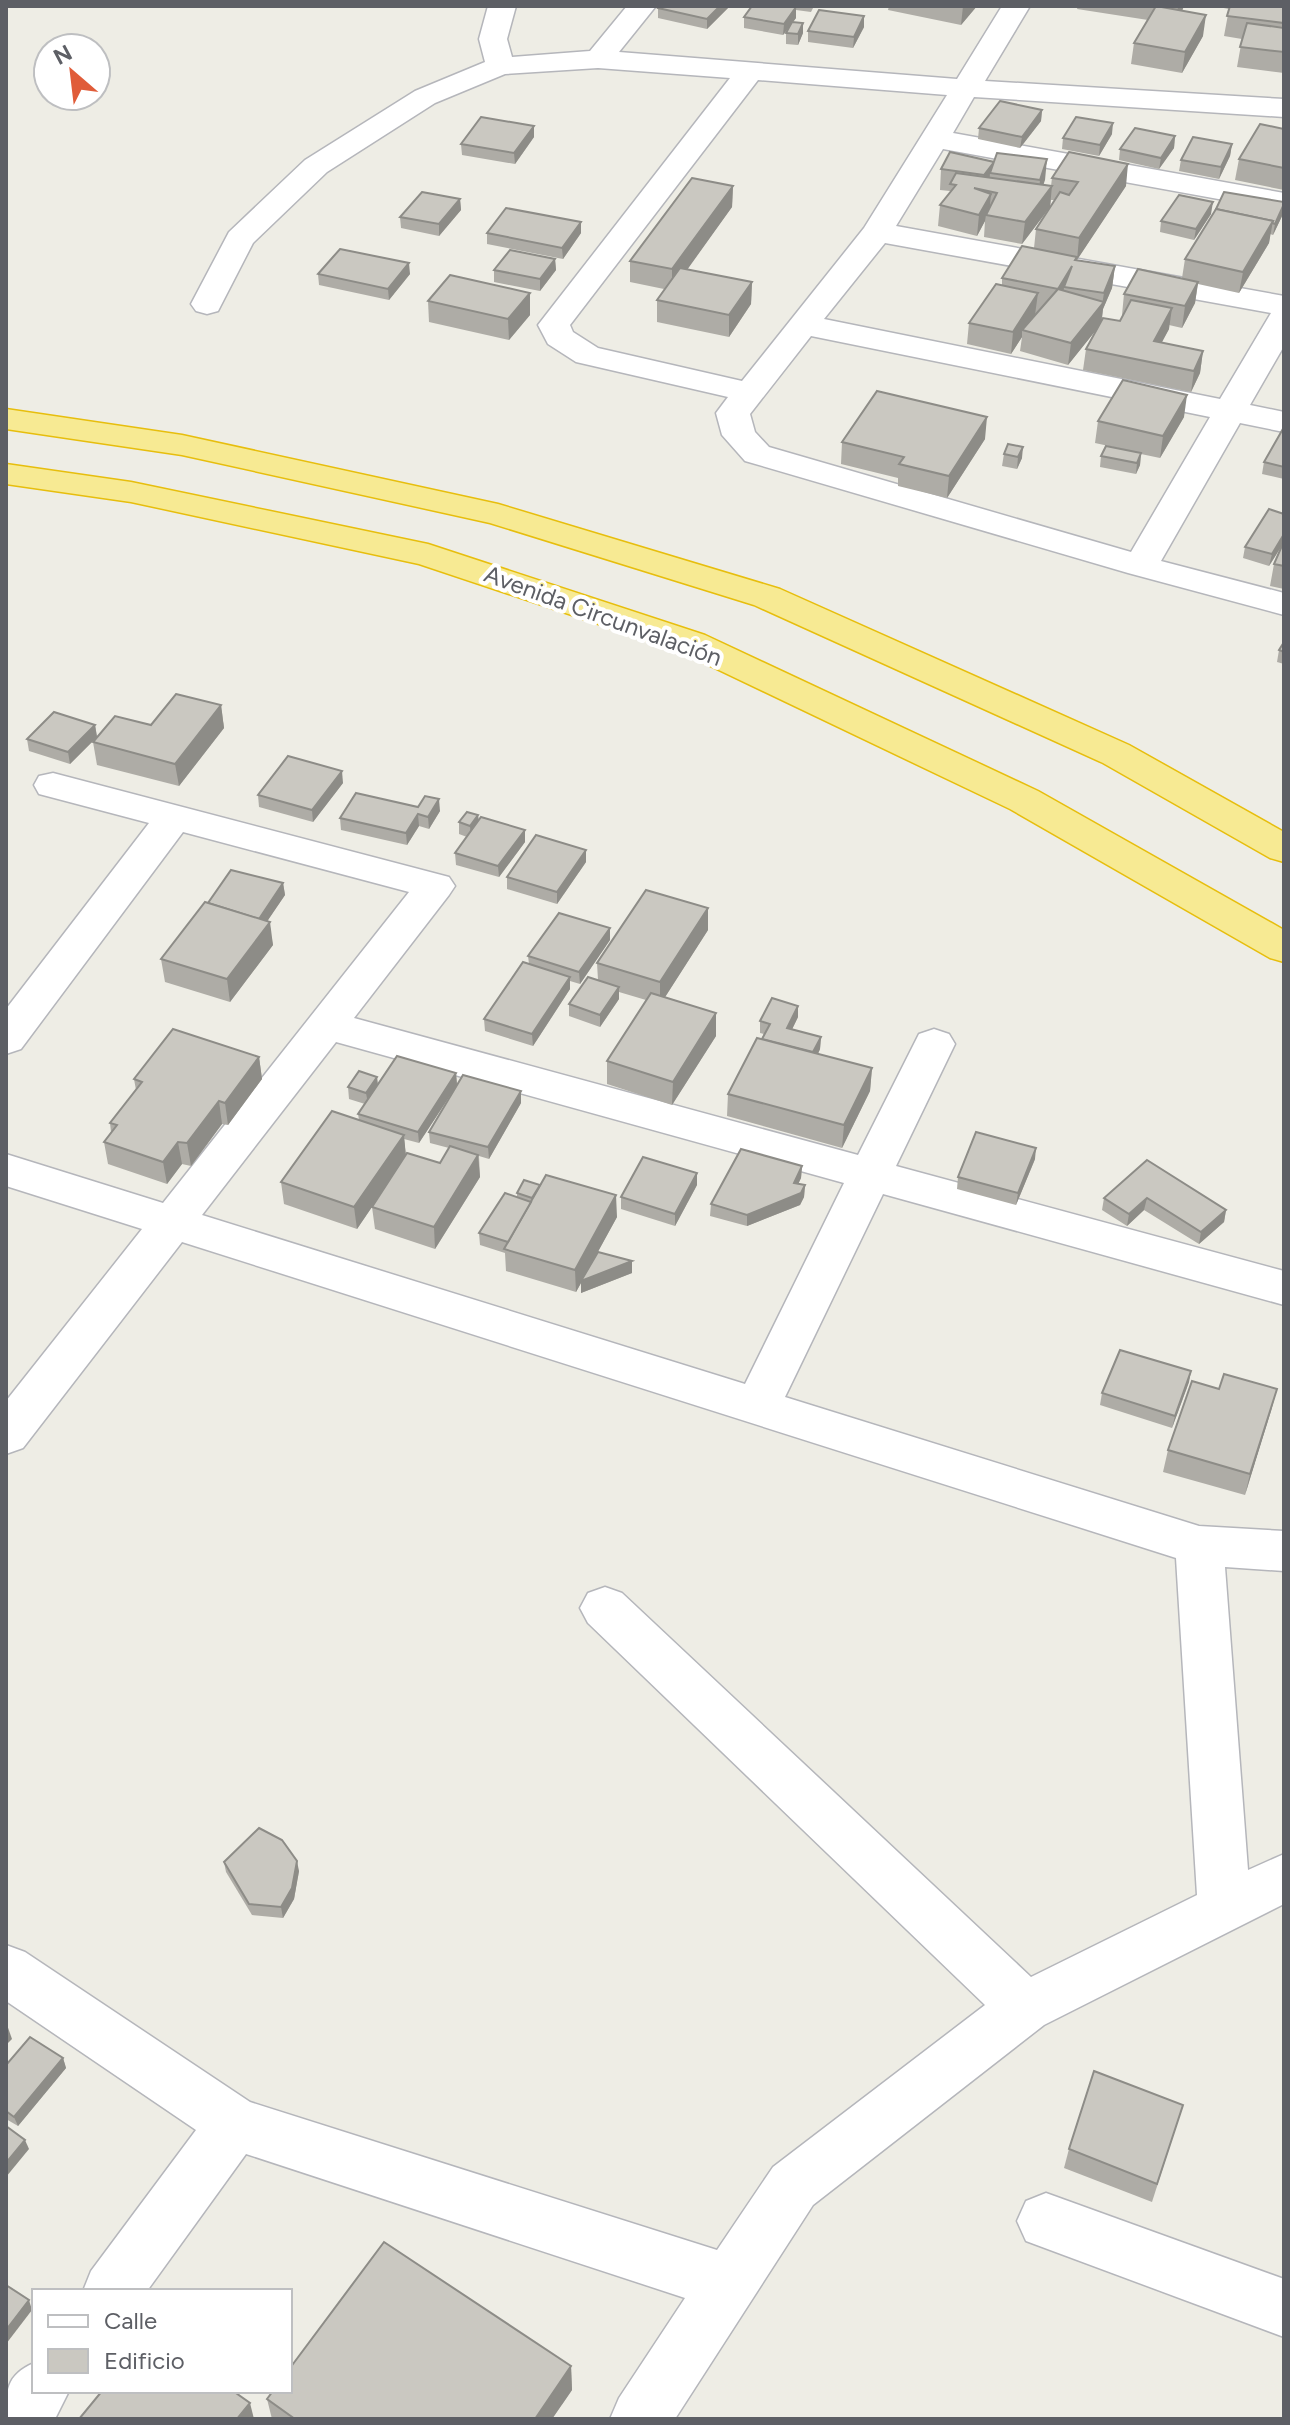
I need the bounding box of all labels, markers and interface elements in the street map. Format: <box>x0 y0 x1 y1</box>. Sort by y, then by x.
north arrow <box>32 32 112 112</box>
text: N <box>49 39 77 71</box>
street label: Avenida Circunvalación <box>480 559 726 672</box>
legend <box>32 2289 292 2393</box>
text: Calle <box>104 2306 157 2335</box>
text: Edificio <box>104 2346 185 2375</box>

